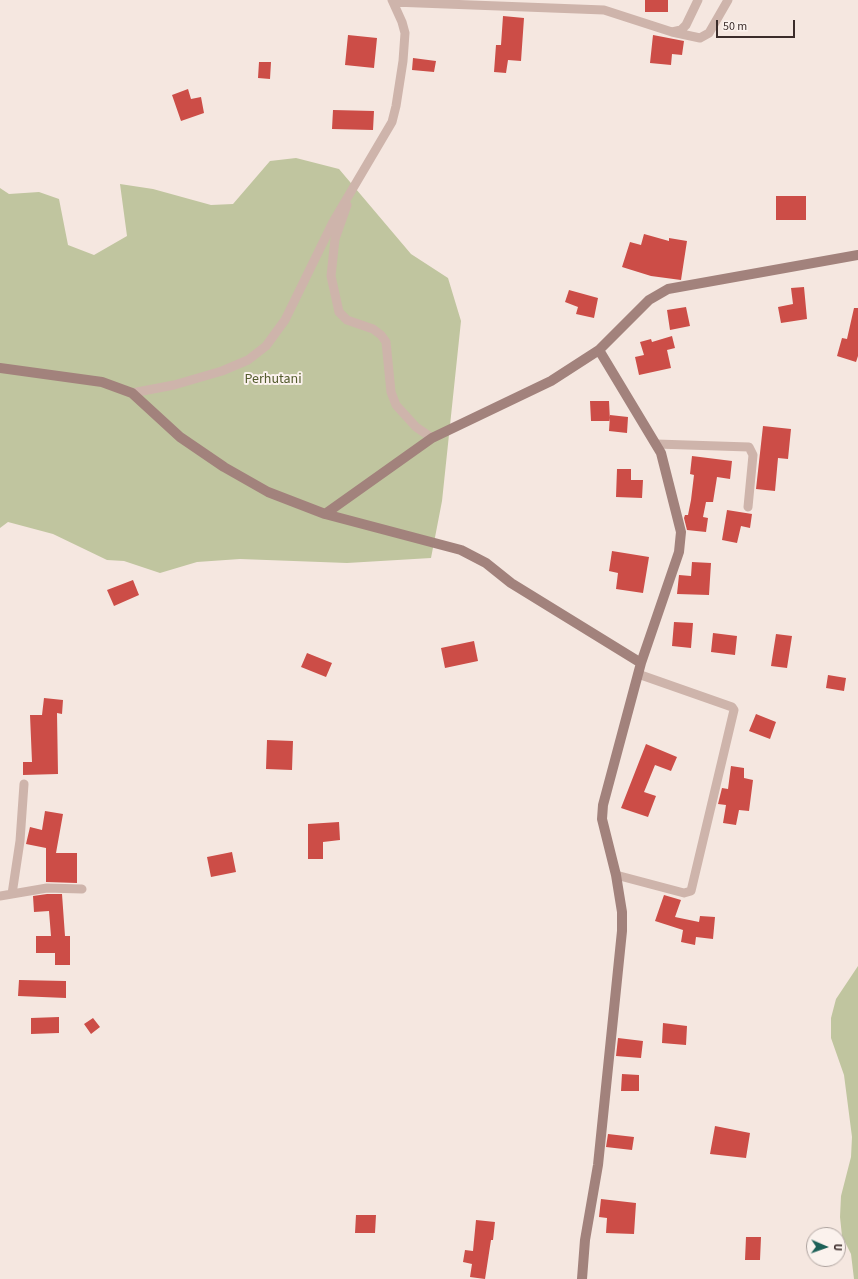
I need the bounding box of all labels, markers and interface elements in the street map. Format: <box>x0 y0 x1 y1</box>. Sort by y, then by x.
scale bar <box>718 12 797 38</box>
text: 50 m <box>723 18 747 35</box>
park label: Perhutani <box>244 372 302 388</box>
north arrow <box>806 1227 846 1267</box>
text: U <box>830 1243 845 1251</box>

